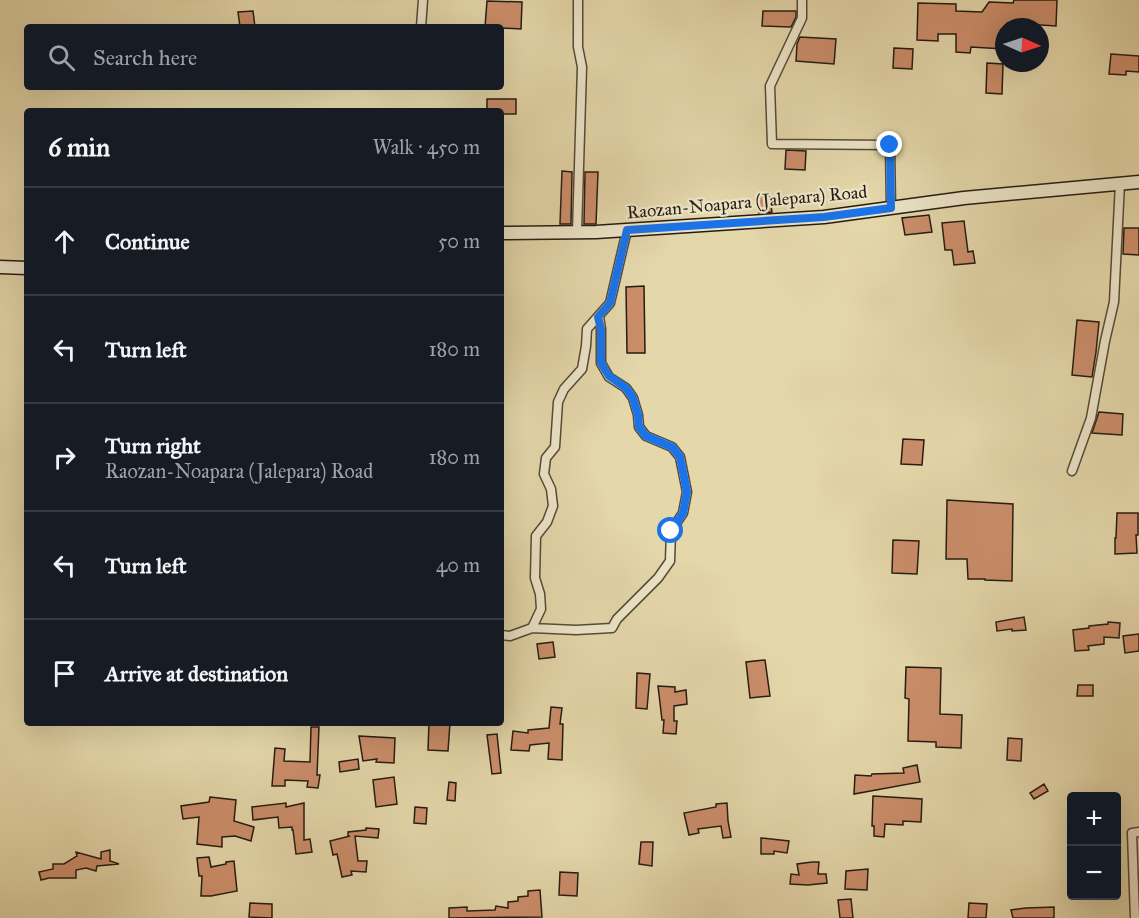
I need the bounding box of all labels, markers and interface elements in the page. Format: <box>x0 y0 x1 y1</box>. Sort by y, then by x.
north arrow <box>995 18 1049 72</box>
search box <box>24 24 504 90</box>
icon: search <box>45 41 78 74</box>
text: Search here <box>93 44 197 71</box>
text: 6 min <box>48 131 110 163</box>
route end <box>876 131 902 157</box>
text: Walk · 450 m <box>373 135 480 159</box>
street label: Raozan-Noapara (Jalepara) Road <box>626 181 868 224</box>
icon: ahead <box>48 225 81 258</box>
text: Continue <box>105 228 190 255</box>
text: 50 m <box>438 229 480 253</box>
icon: left <box>48 333 81 366</box>
text: Turn left <box>105 336 187 363</box>
text: 180 m <box>429 337 480 361</box>
text: Turn right <box>105 432 201 459</box>
icon: right <box>48 441 81 474</box>
text: 180 m <box>429 445 480 469</box>
text: Raozan-Noapara (Jalepara) Road <box>105 459 373 483</box>
route start <box>657 517 683 543</box>
icon: left <box>48 549 81 582</box>
text: Turn left <box>105 552 187 579</box>
text: 40 m <box>436 553 480 577</box>
icon: arrive <box>48 657 81 690</box>
text: Arrive at destination <box>105 660 288 687</box>
map controls <box>1067 792 1121 900</box>
button: + <box>1067 792 1121 846</box>
button: − <box>1067 846 1121 900</box>

